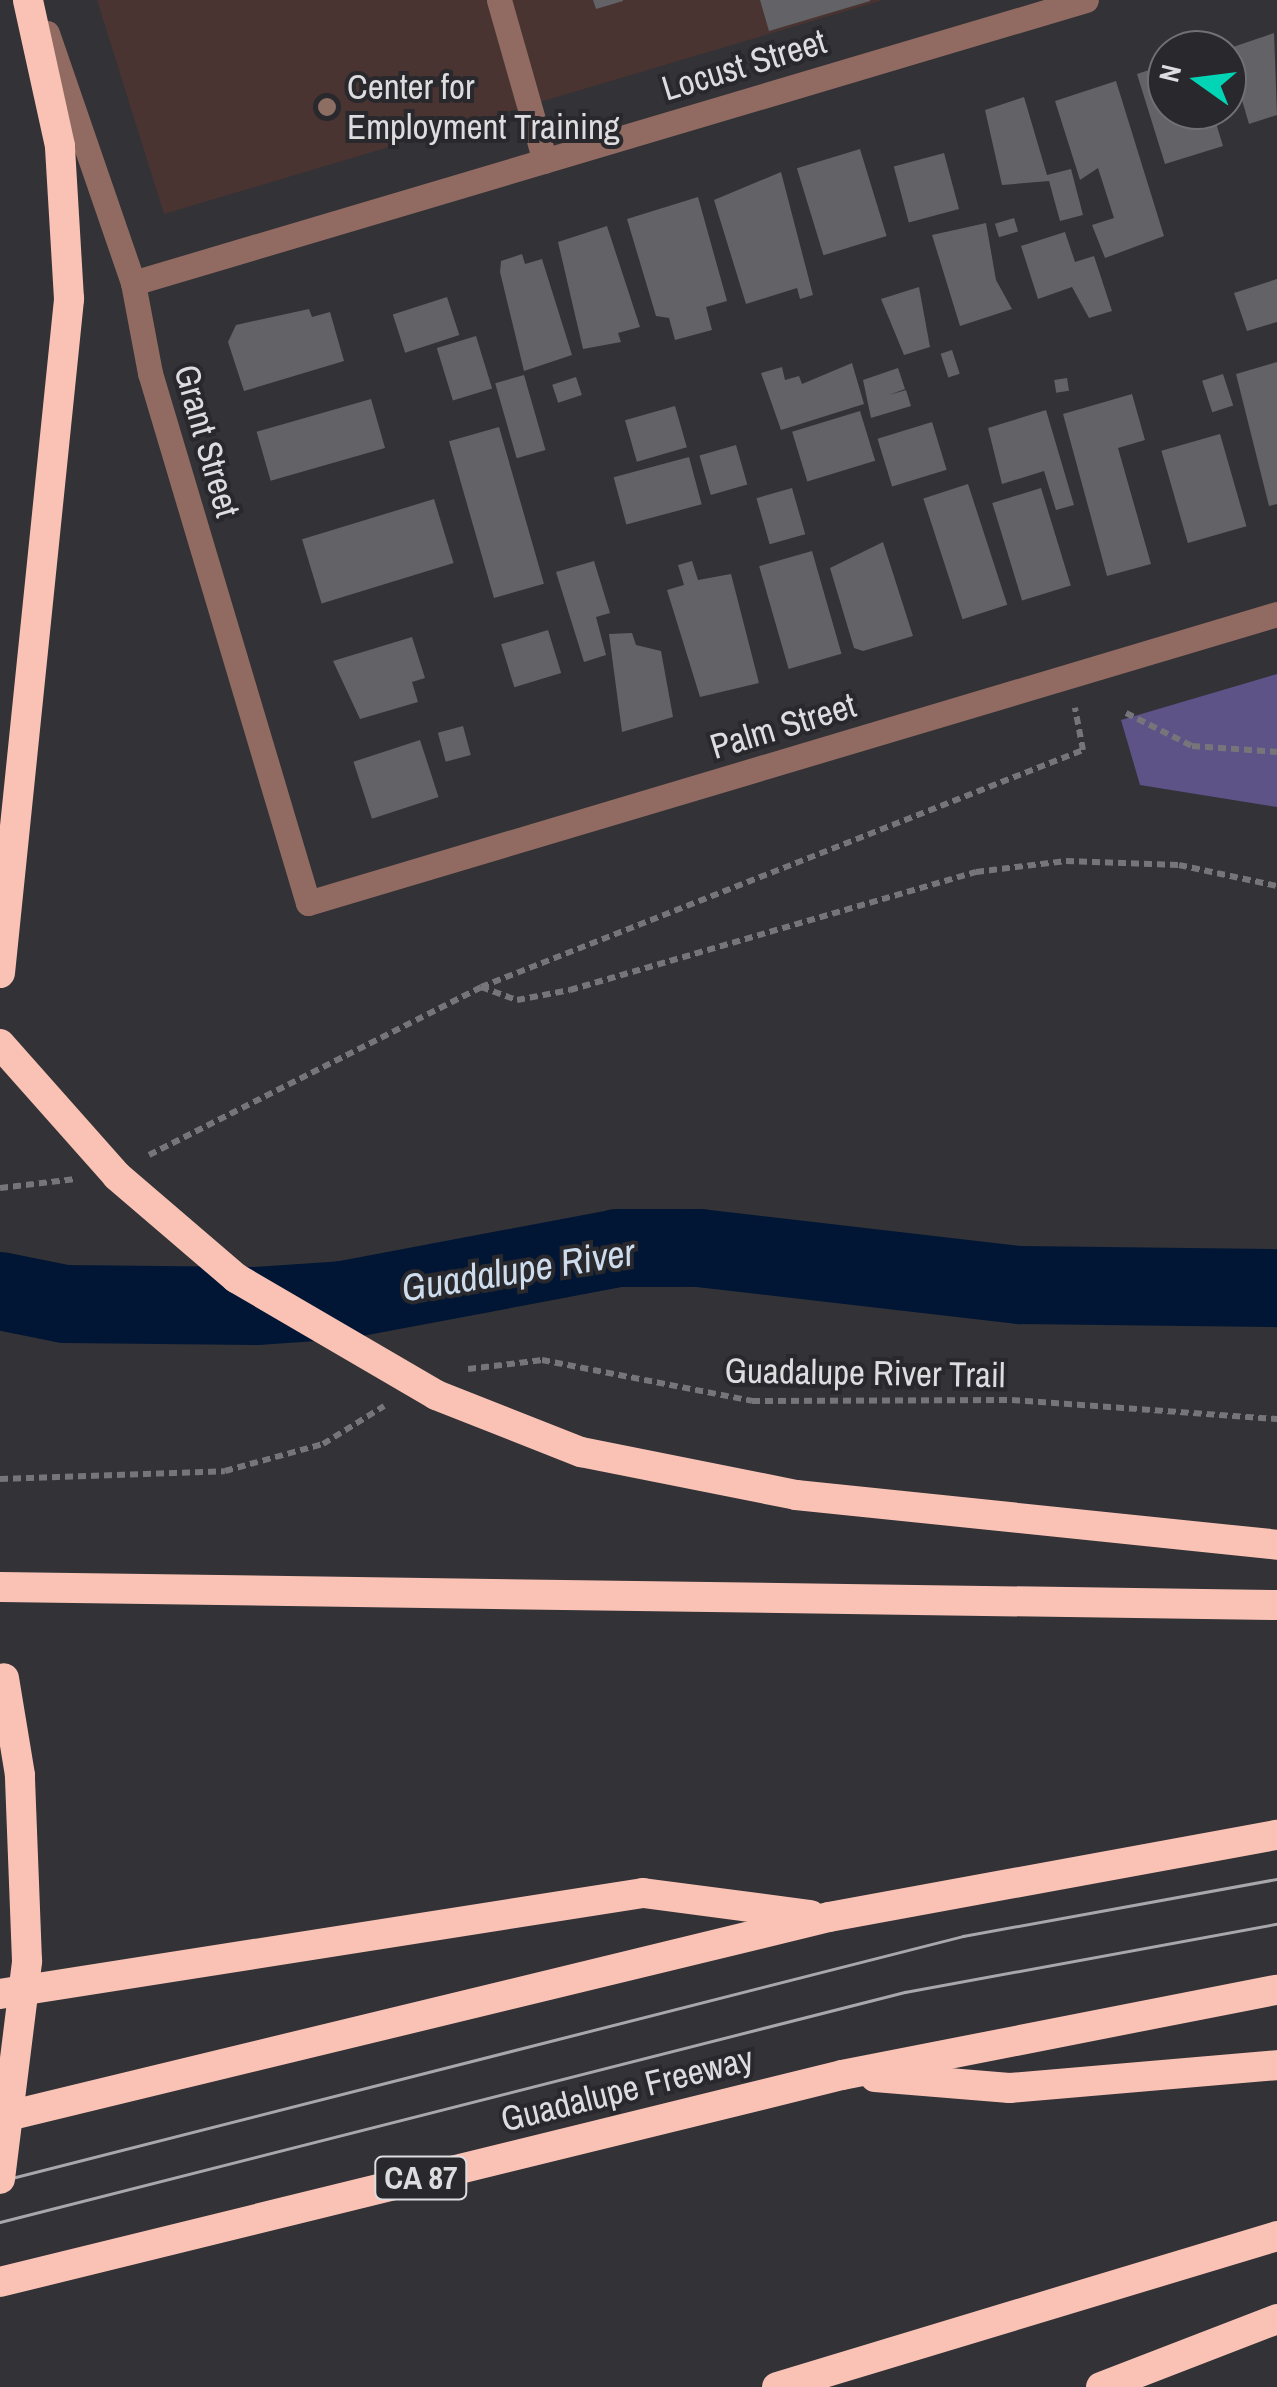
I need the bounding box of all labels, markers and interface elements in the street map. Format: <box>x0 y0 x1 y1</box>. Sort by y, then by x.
street label: Locust Street <box>657 20 831 110</box>
north arrow <box>1147 30 1247 130</box>
text: N <box>1149 61 1190 86</box>
place label: Center for Employment Training <box>347 66 620 148</box>
marker: Center for Employment Training <box>316 96 338 118</box>
street label: Grant Street <box>165 360 249 522</box>
street label: Palm Street <box>705 684 861 768</box>
water label: Guadalupe River <box>398 1229 638 1311</box>
street label: Guadalupe River Trail <box>724 1350 1006 1396</box>
street label: Guadalupe Freeway <box>497 2037 757 2141</box>
road number: CA 87 <box>374 2151 468 2205</box>

